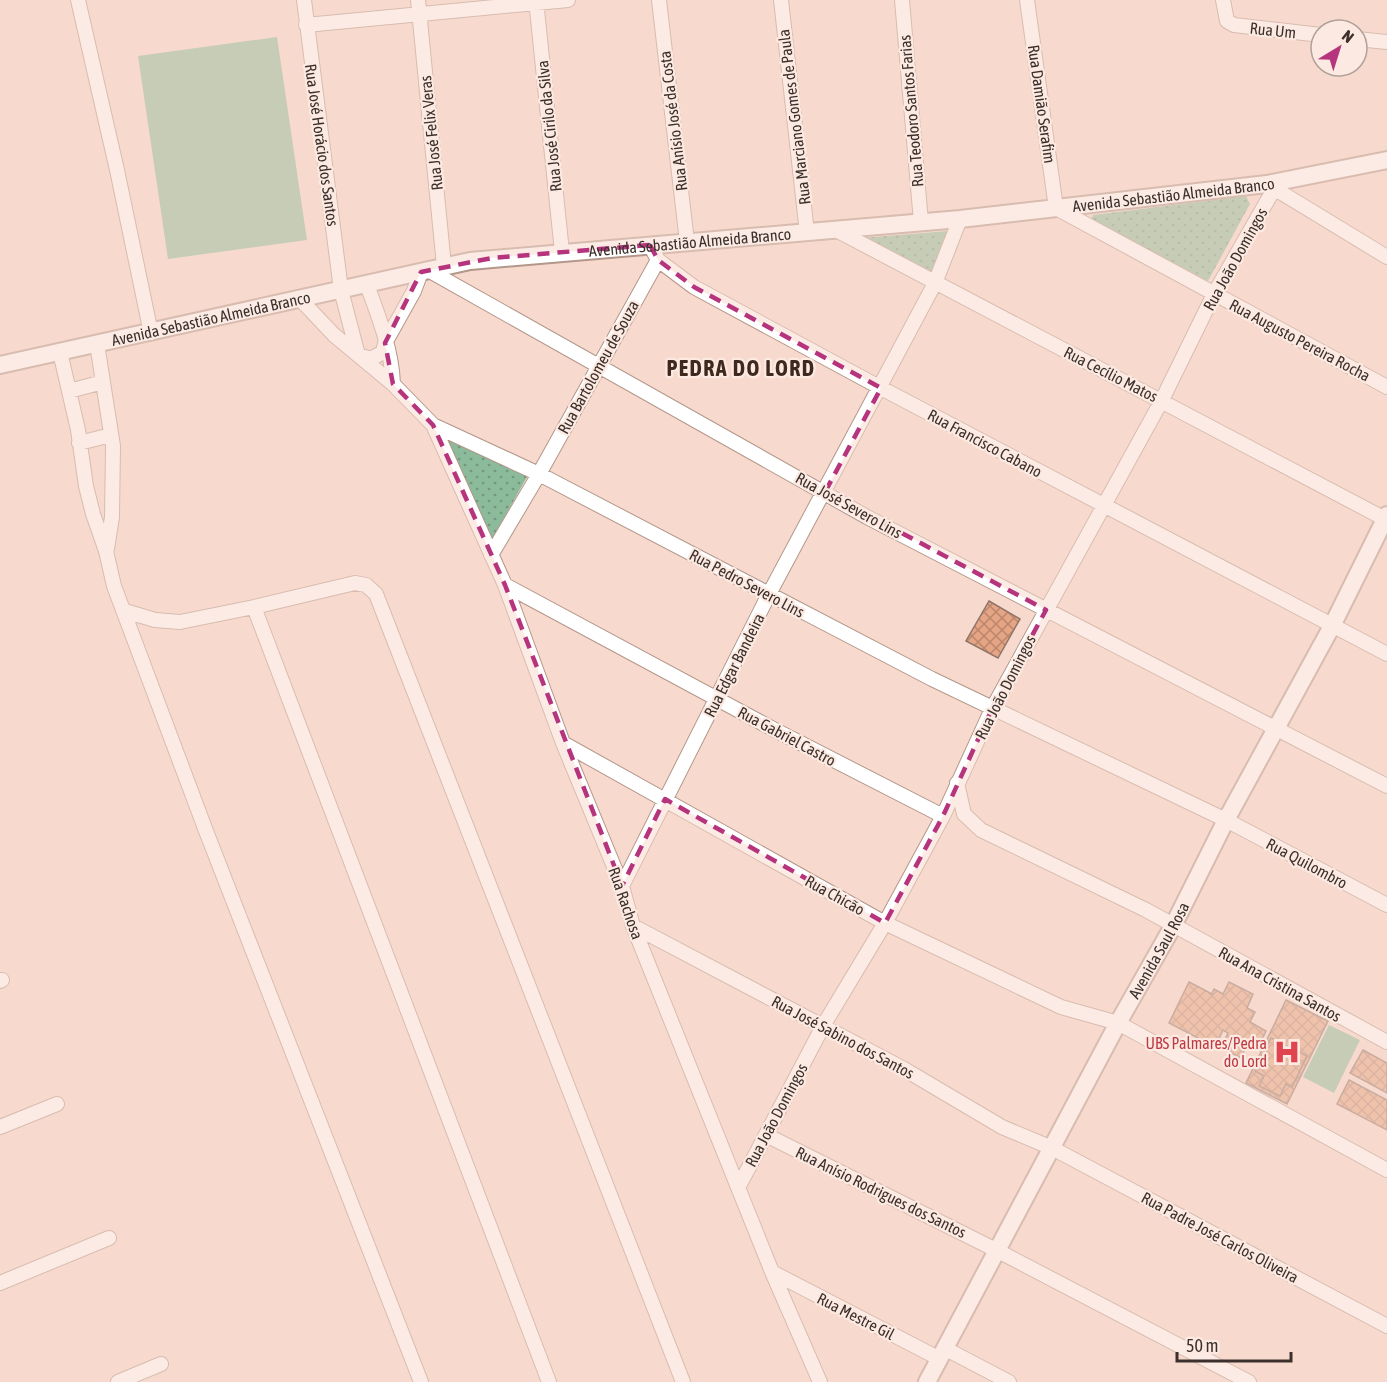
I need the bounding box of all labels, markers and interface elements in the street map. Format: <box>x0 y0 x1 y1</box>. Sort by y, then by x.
north arrow <box>1309 18 1369 78</box>
street label: Rua Um <box>1249 19 1297 41</box>
text: N <box>1339 26 1358 46</box>
street label: Rua Marciano Gomes de Paula <box>774 28 814 206</box>
street label: Rua Teodoro Santos Farias <box>895 34 927 188</box>
street label: Rua Damião Serafim <box>1025 44 1059 164</box>
street label: Rua Anísio José da Costa <box>655 50 691 192</box>
street label: Rua José Cirilo da Silva <box>533 60 565 192</box>
street label: Rua José Horácio dos Santos <box>302 63 342 228</box>
street label: Rua José Felix Veras <box>416 74 446 191</box>
street label: Avenida Sebastião Almeida Branco <box>1072 174 1276 215</box>
street label: Rua João Domingos <box>1199 204 1272 314</box>
street label: Avenida Sebastião Almeida Branco <box>588 225 792 260</box>
street label: Avenida Sebastião Almeida Branco <box>110 288 312 349</box>
street label: Rua Augusto Pereira Rocha <box>1226 295 1373 386</box>
street label: Rua Bartolomeu de Souza <box>554 297 642 437</box>
street label: Rua Cecílio Matos <box>1061 343 1161 406</box>
district label: PEDRA DO LORD <box>666 355 816 381</box>
street label: Rua Francisco Cabano <box>925 405 1045 481</box>
street label: Rua José Severo Lins <box>793 468 905 542</box>
street label: Rua Pedro Severo Lins <box>686 545 808 621</box>
street label: Rua Edgar Bandeira <box>700 610 769 720</box>
street label: Rua João Domingos <box>971 632 1040 742</box>
street label: Rua Gabriel Castro <box>735 703 839 769</box>
street label: Rua Quilombro <box>1263 834 1351 892</box>
street label: Rua Rachosa <box>605 865 647 941</box>
street label: Rua Chicão <box>802 871 868 919</box>
street label: Avenida Saul Rosa <box>1125 899 1192 1002</box>
street label: Rua Ana Cristina Santos <box>1216 943 1345 1025</box>
street label: Rua José Sabino dos Santos <box>769 992 917 1082</box>
place label: UBS Palmares/Pedra do Lord <box>1146 1034 1267 1070</box>
hospital icon: UBS Palmares/Pedra do Lord <box>1272 1037 1302 1067</box>
street label: Rua João Domingos <box>741 1060 812 1170</box>
street label: Rua Anísio Rodrigues dos Santos <box>792 1143 969 1242</box>
street label: Rua Padre José Carlos Oliveira <box>1138 1188 1302 1286</box>
street label: Rua Mestre Gil <box>814 1289 898 1343</box>
scale bar <box>1177 1325 1291 1363</box>
text: 50 m <box>1186 1335 1218 1356</box>

